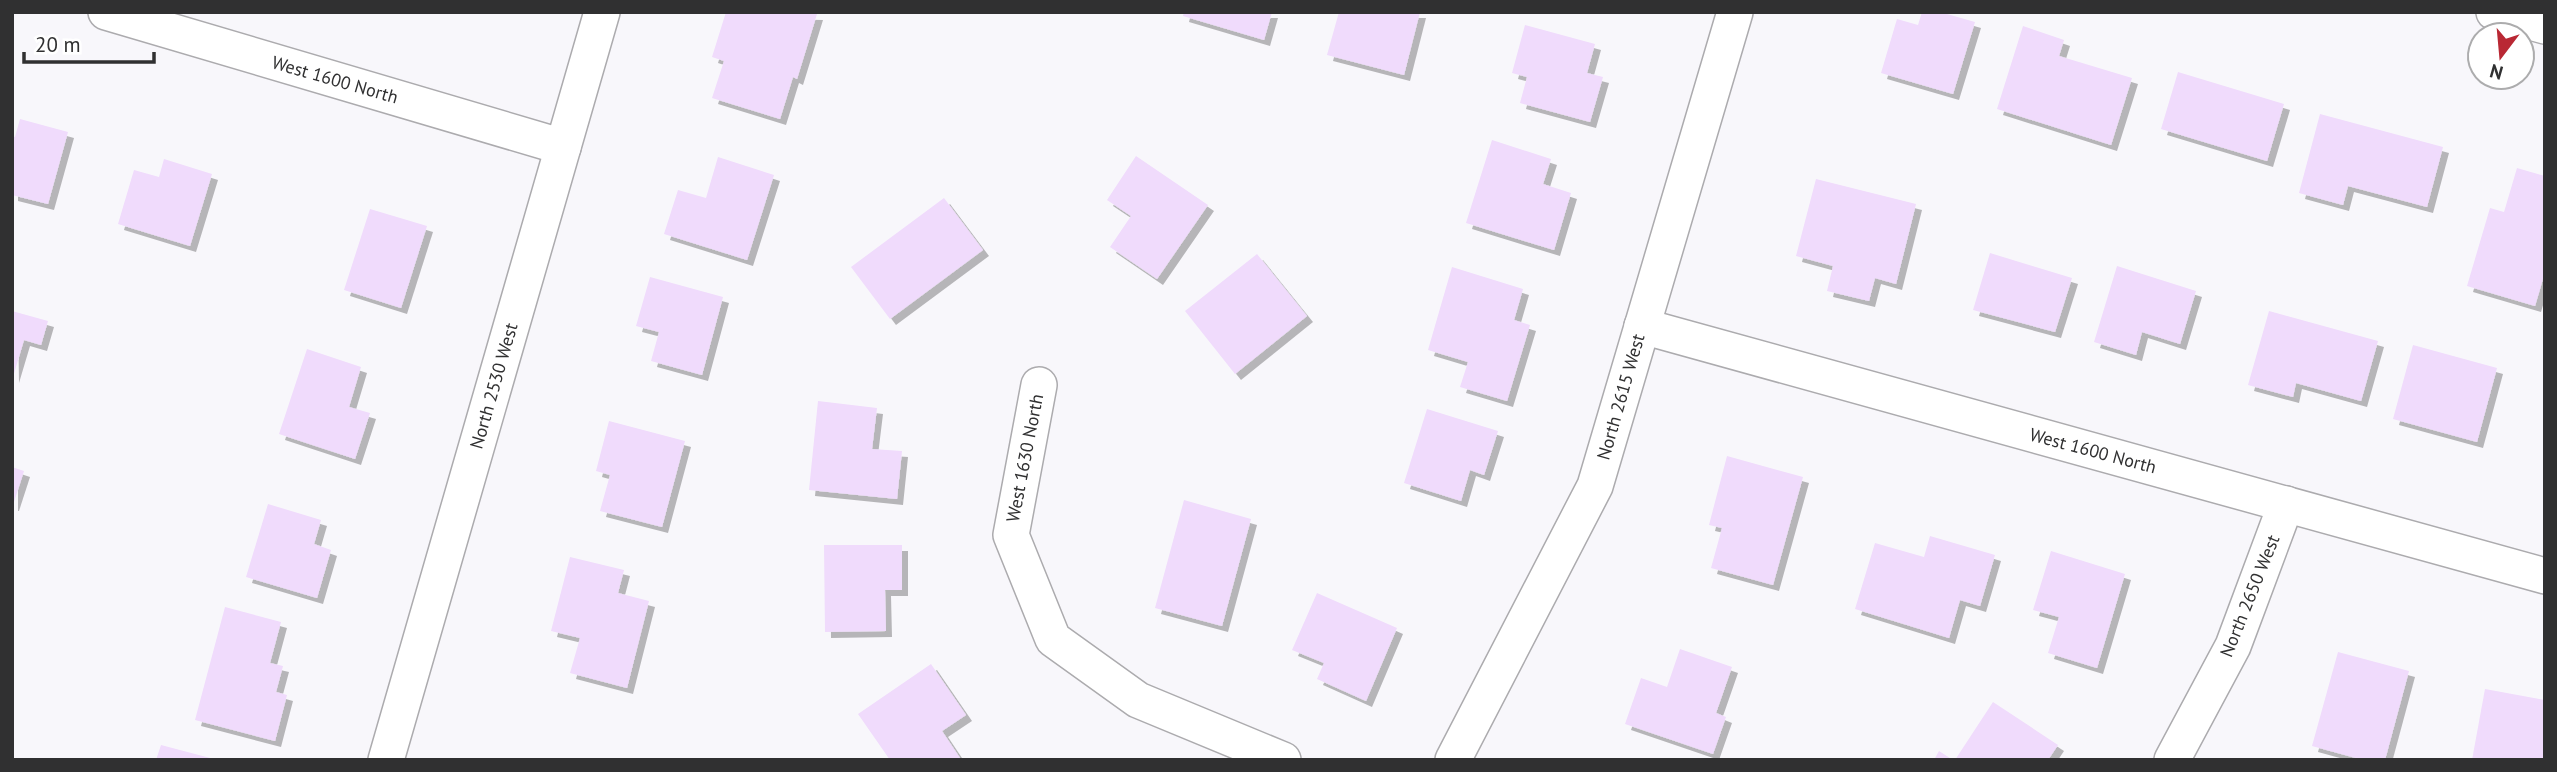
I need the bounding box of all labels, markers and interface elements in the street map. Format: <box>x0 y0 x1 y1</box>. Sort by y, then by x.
scale bar <box>24 21 154 65</box>
north arrow <box>2466 21 2536 91</box>
text: 20 m <box>35 31 81 58</box>
street label: West 1600 North <box>269 51 401 109</box>
text: N <box>2487 59 2506 86</box>
street label: North 2530 West <box>465 320 522 451</box>
street label: North 2615 West <box>1592 331 1649 462</box>
street label: West 1630 North <box>1001 392 1048 524</box>
street label: West 1600 North <box>2027 423 2159 478</box>
street label: North 2650 West <box>2215 531 2285 660</box>

